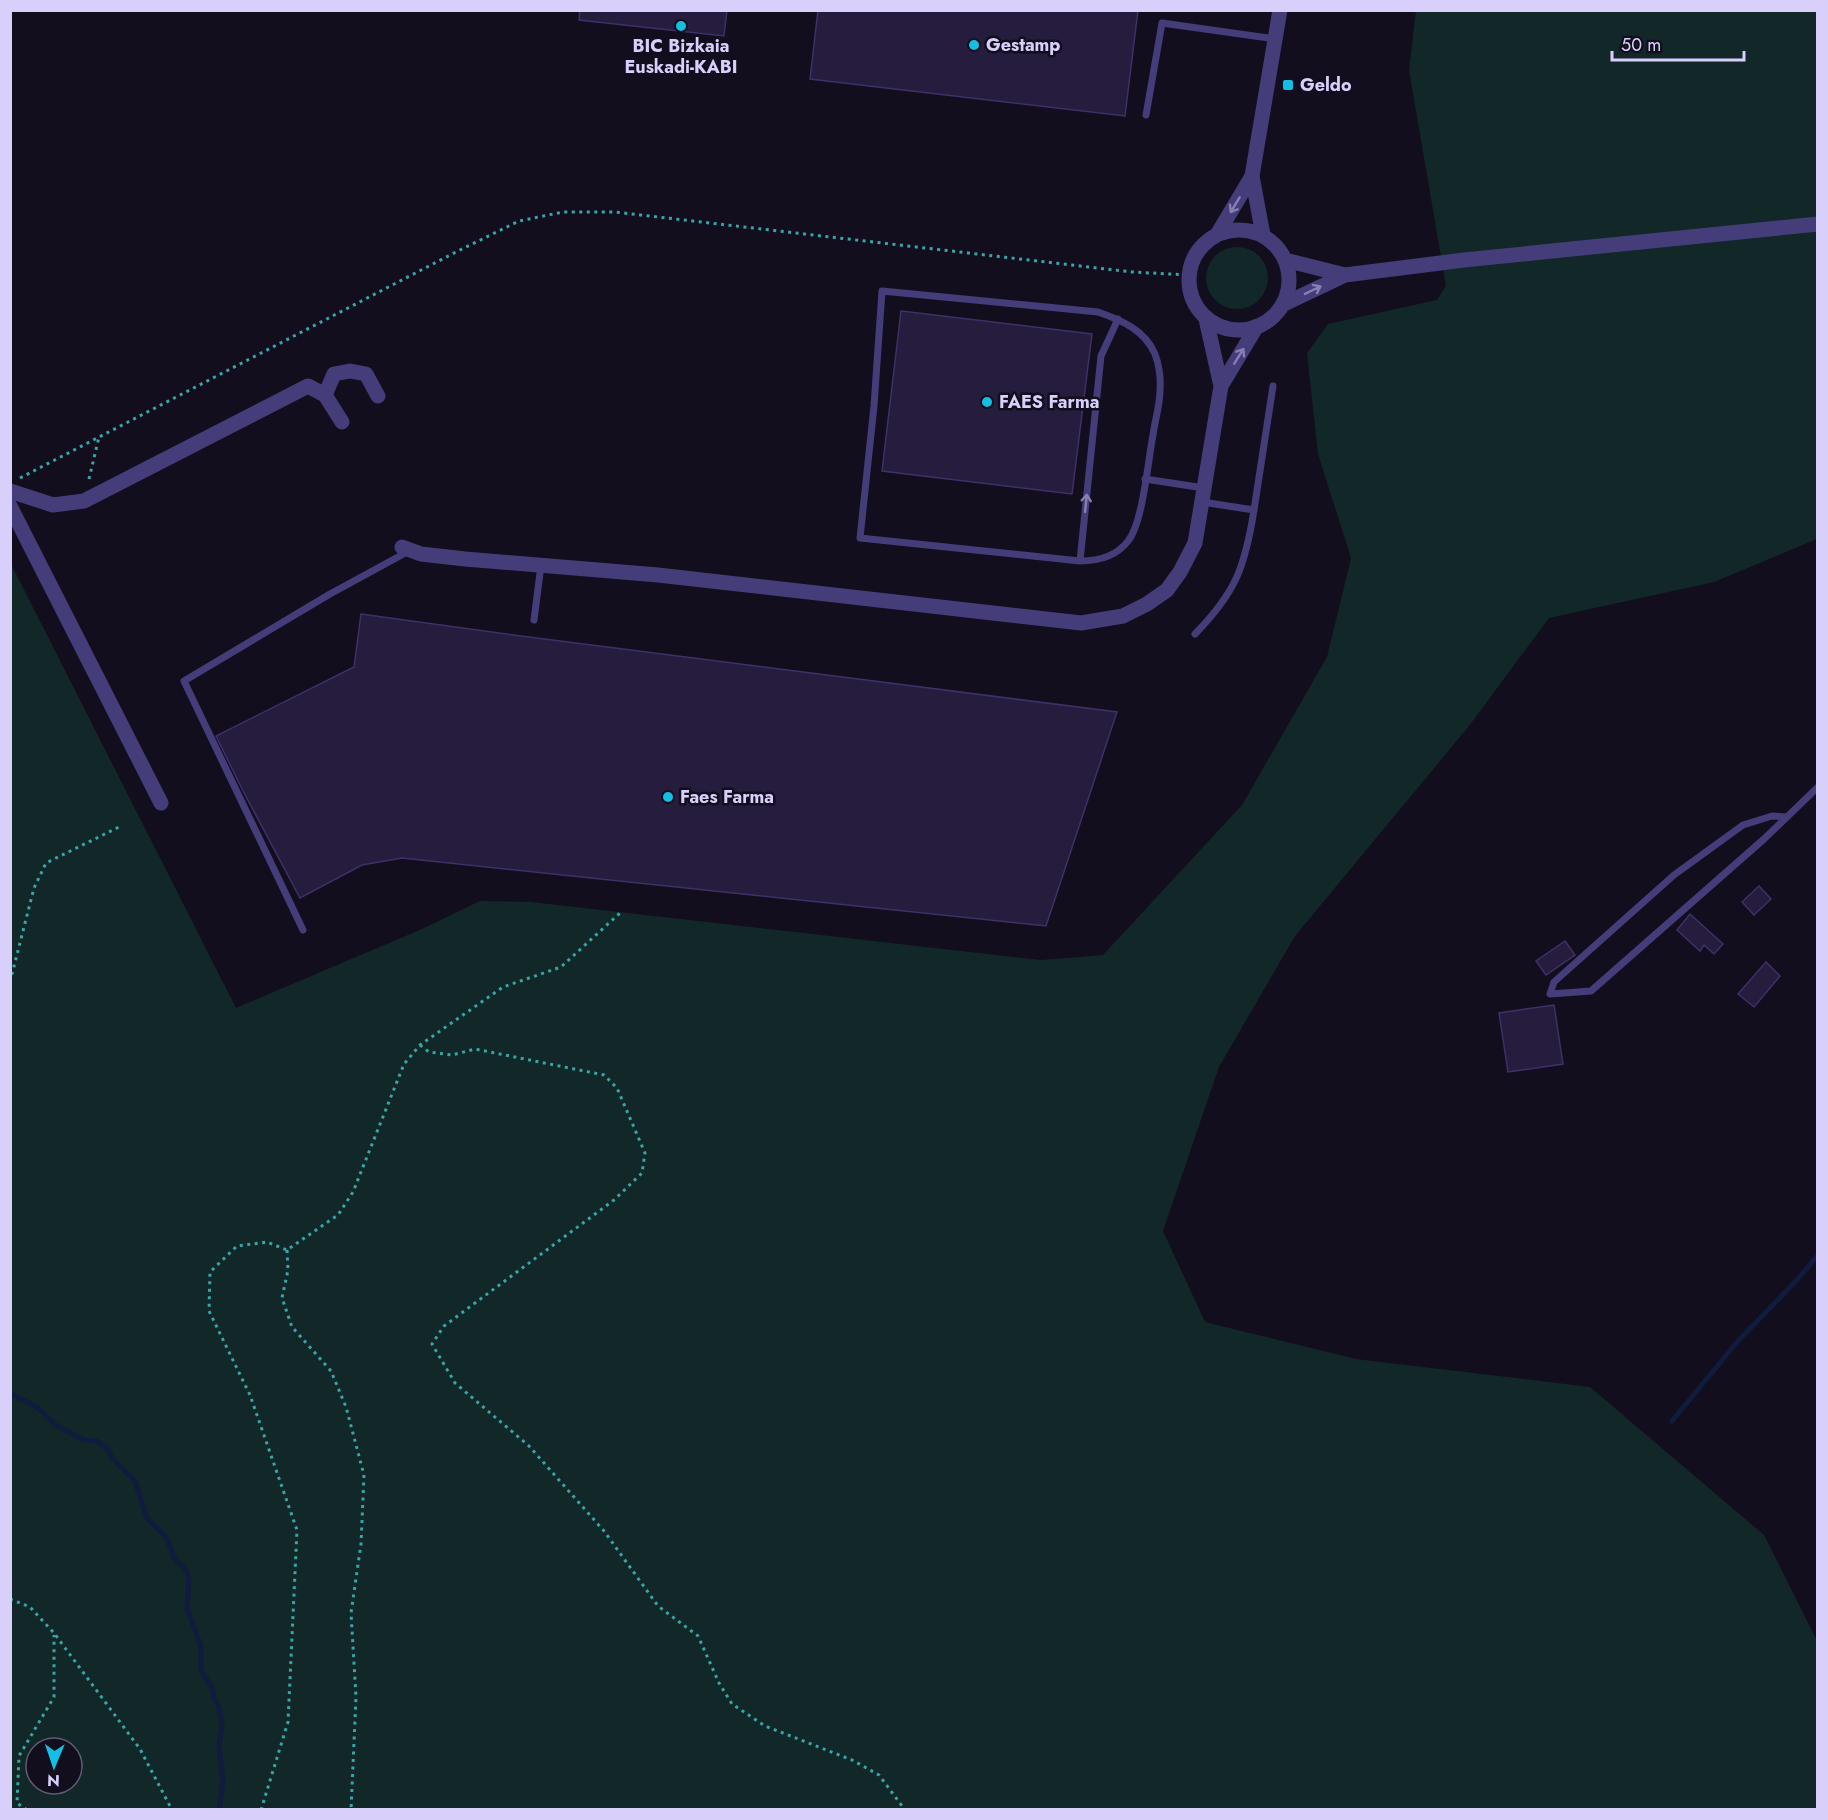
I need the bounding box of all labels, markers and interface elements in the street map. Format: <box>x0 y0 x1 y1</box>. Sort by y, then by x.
marker: BIC Bizkaia Euskadi-KABI <box>674 19 688 33</box>
scale bar <box>1612 24 1744 62</box>
place label: Gestamp <box>986 32 1060 58</box>
text: 50 m <box>1621 32 1661 58</box>
place label: BIC Bizkaia Euskadi-KABI <box>624 33 738 80</box>
marker: Gestamp <box>967 38 981 52</box>
place label: Geldo <box>1300 72 1352 98</box>
marker: Geldo <box>1281 78 1295 92</box>
one-way arrow <box>1229 196 1241 213</box>
one-way arrow <box>1304 283 1322 295</box>
one-way arrow <box>1233 348 1246 365</box>
place label: FAES Farma <box>999 389 1099 415</box>
marker: FAES Farma <box>980 395 994 409</box>
one-way arrow <box>1081 493 1092 513</box>
place label: Faes Farma <box>680 784 774 810</box>
marker: Faes Farma <box>661 790 675 804</box>
north arrow <box>24 1736 84 1796</box>
text: N <box>47 1769 60 1792</box>

